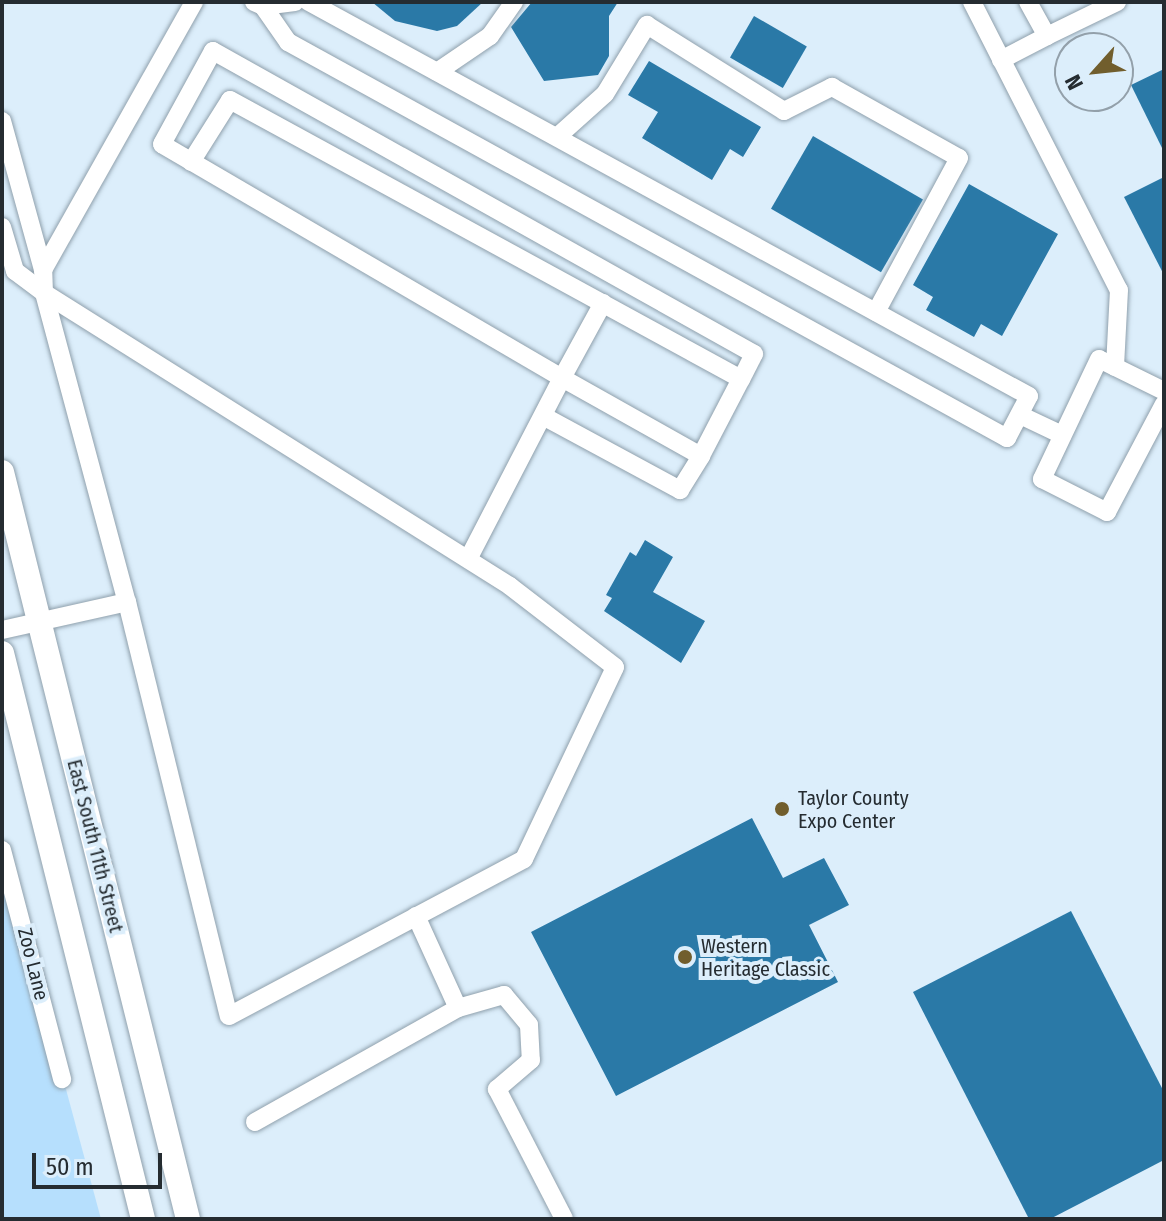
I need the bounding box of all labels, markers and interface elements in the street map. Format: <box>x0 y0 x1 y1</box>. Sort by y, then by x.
north arrow <box>1054 32 1134 112</box>
text: N <box>1059 70 1089 94</box>
street label: East South 11th Street <box>62 757 128 935</box>
place label: Taylor County Expo Center <box>798 786 909 833</box>
marker: Taylor County Expo Center <box>773 800 791 818</box>
street label: Zoo Lane <box>12 925 54 1003</box>
place label: Western Heritage Classic <box>701 934 830 981</box>
marker: Western Heritage Classic <box>676 948 694 966</box>
scale bar <box>36 1137 166 1187</box>
text: 50 m <box>46 1153 94 1181</box>

